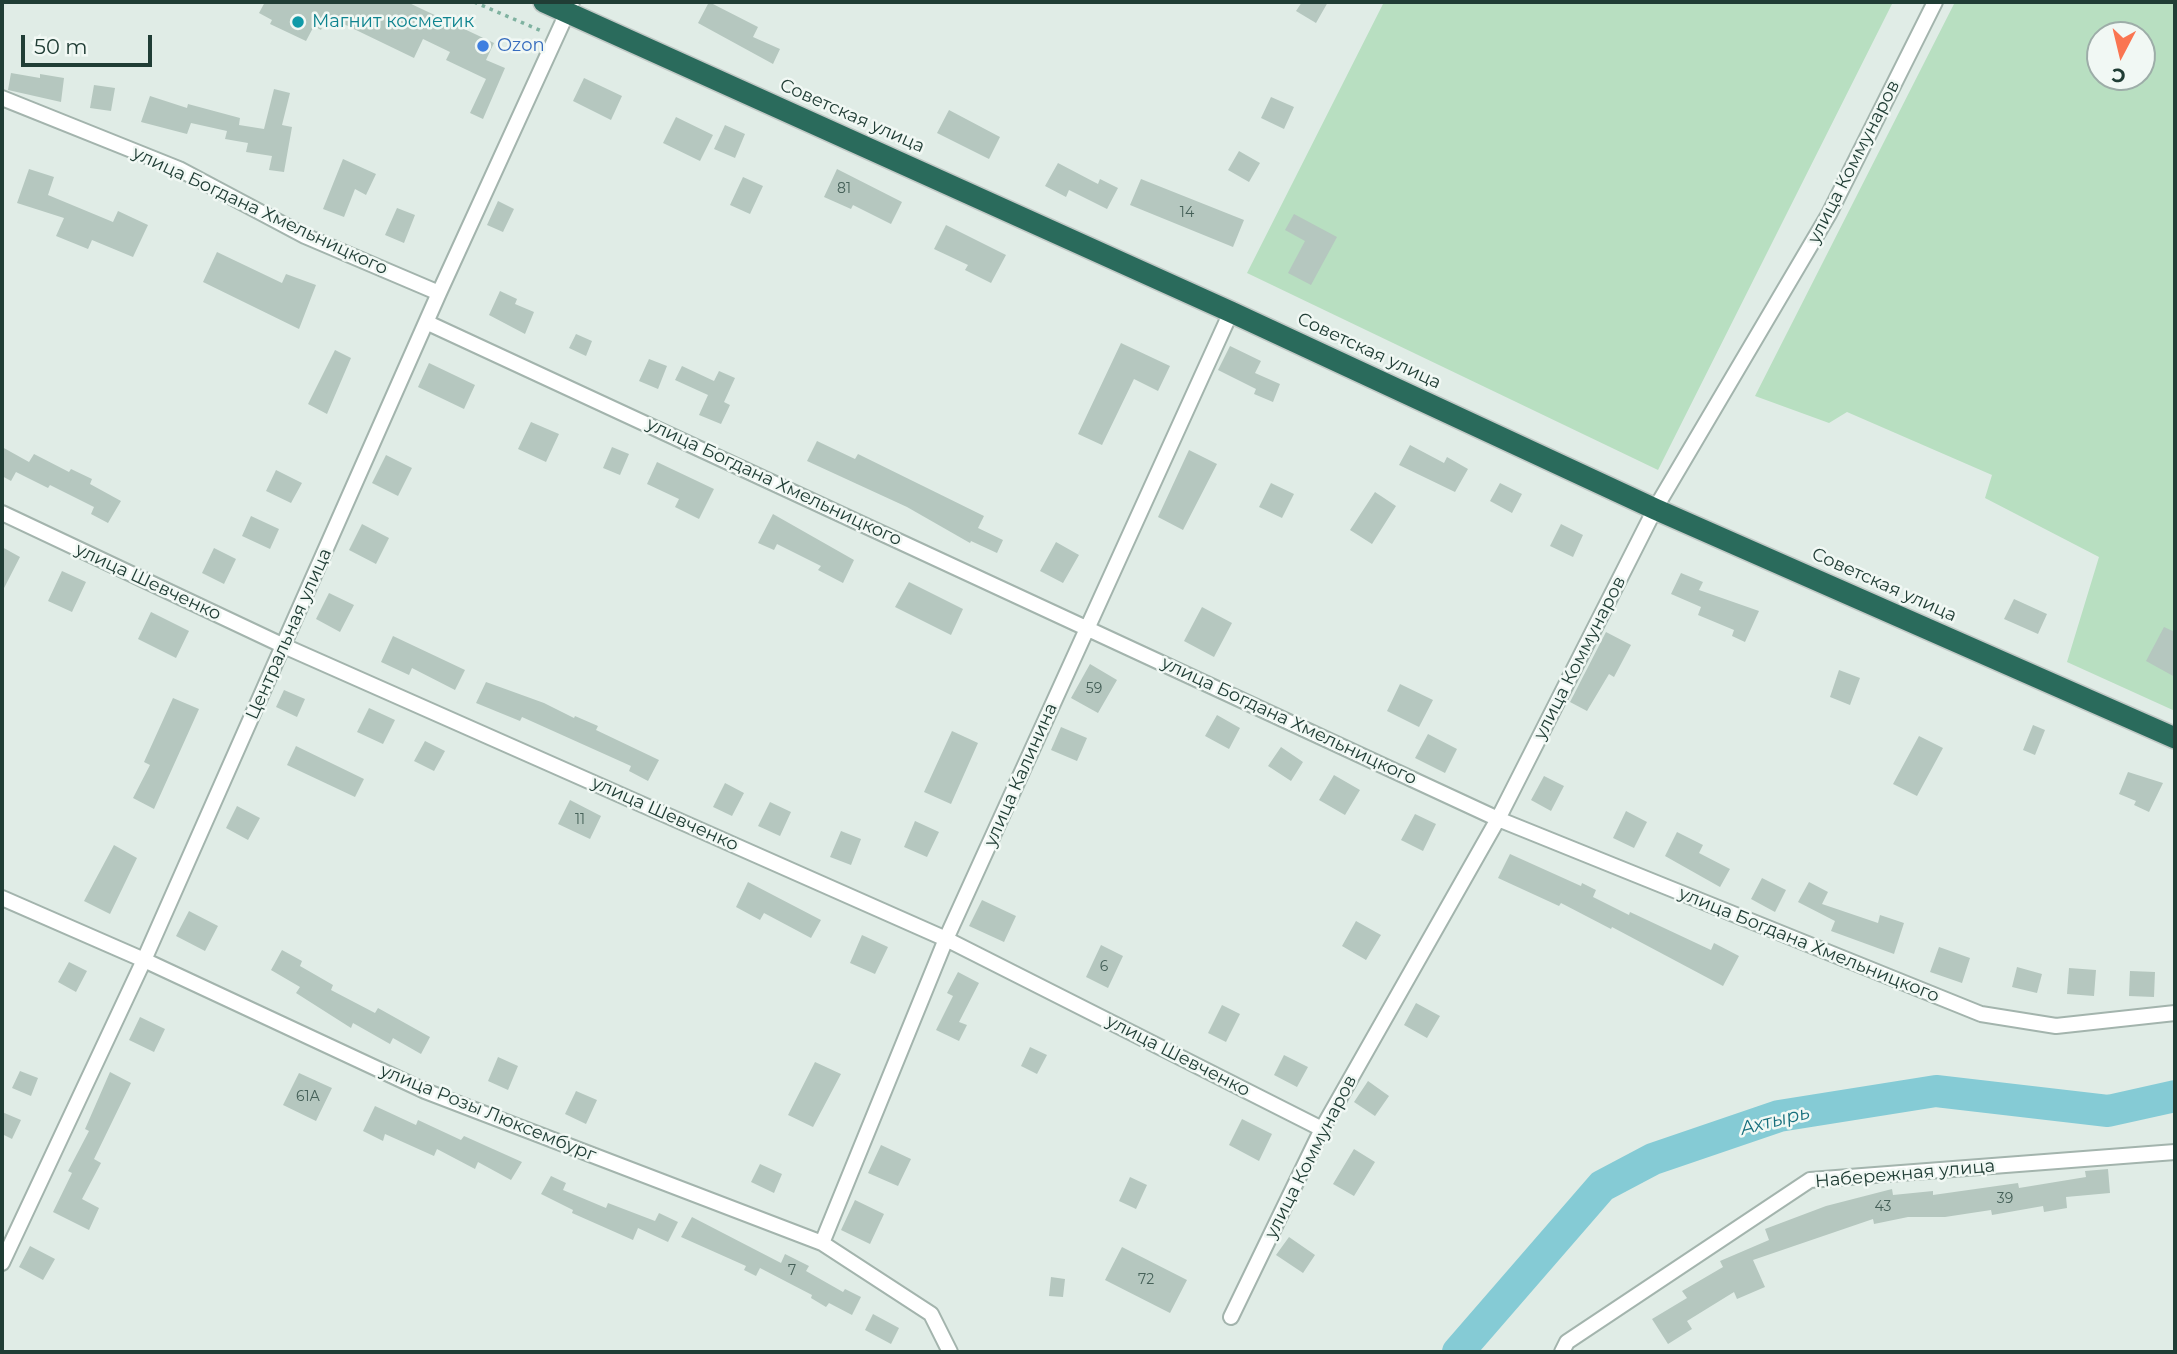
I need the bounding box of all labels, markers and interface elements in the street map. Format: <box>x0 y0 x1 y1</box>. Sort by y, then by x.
place label: Магнит косметик <box>312 11 474 33</box>
marker: Магнит косметик <box>290 14 306 30</box>
scale bar <box>24 21 156 65</box>
north arrow <box>2086 21 2156 91</box>
text: 50 m <box>34 34 88 59</box>
place label: Ozon <box>497 35 545 57</box>
marker: Ozon <box>475 38 491 54</box>
text: С <box>2110 63 2127 88</box>
street label: Советская улица <box>776 74 928 158</box>
street label: улица Коммунаров <box>1803 77 1905 247</box>
street label: улица Богдана Хмельницкого <box>129 142 391 280</box>
house number: 81 <box>837 181 851 197</box>
house number: 14 <box>1180 205 1194 221</box>
street label: Советская улица <box>1294 308 1444 394</box>
street label: улица Богдана Хмельницкого <box>643 413 905 551</box>
street label: улица Шевченко <box>72 539 224 625</box>
street label: Советская улица <box>1808 543 1960 627</box>
street label: Центральная улица <box>241 545 337 723</box>
street label: улица Коммунаров <box>1529 573 1631 743</box>
street label: улица Богдана Хмельницкого <box>1158 652 1420 790</box>
house number: 59 <box>1086 681 1102 697</box>
street label: улица Калинина <box>980 700 1062 850</box>
street label: улица Шевченко <box>588 772 742 856</box>
house number: 11 <box>575 812 585 828</box>
street label: улица Богдана Хмельницкого <box>1676 883 1942 1007</box>
house number: 6 <box>1100 959 1108 975</box>
street label: улица Шевченко <box>1103 1010 1253 1102</box>
street label: улица Розы Люксембург <box>377 1060 599 1166</box>
street label: улица Коммунаров <box>1260 1072 1362 1242</box>
house number: 61А <box>296 1089 320 1105</box>
water label: Ахтырь <box>1738 1101 1812 1141</box>
street label: Набережная улица <box>1814 1155 1996 1193</box>
house number: 39 <box>1997 1191 2013 1207</box>
house number: 43 <box>1875 1199 1891 1215</box>
house number: 7 <box>788 1263 796 1279</box>
house number: 72 <box>1138 1272 1154 1288</box>

